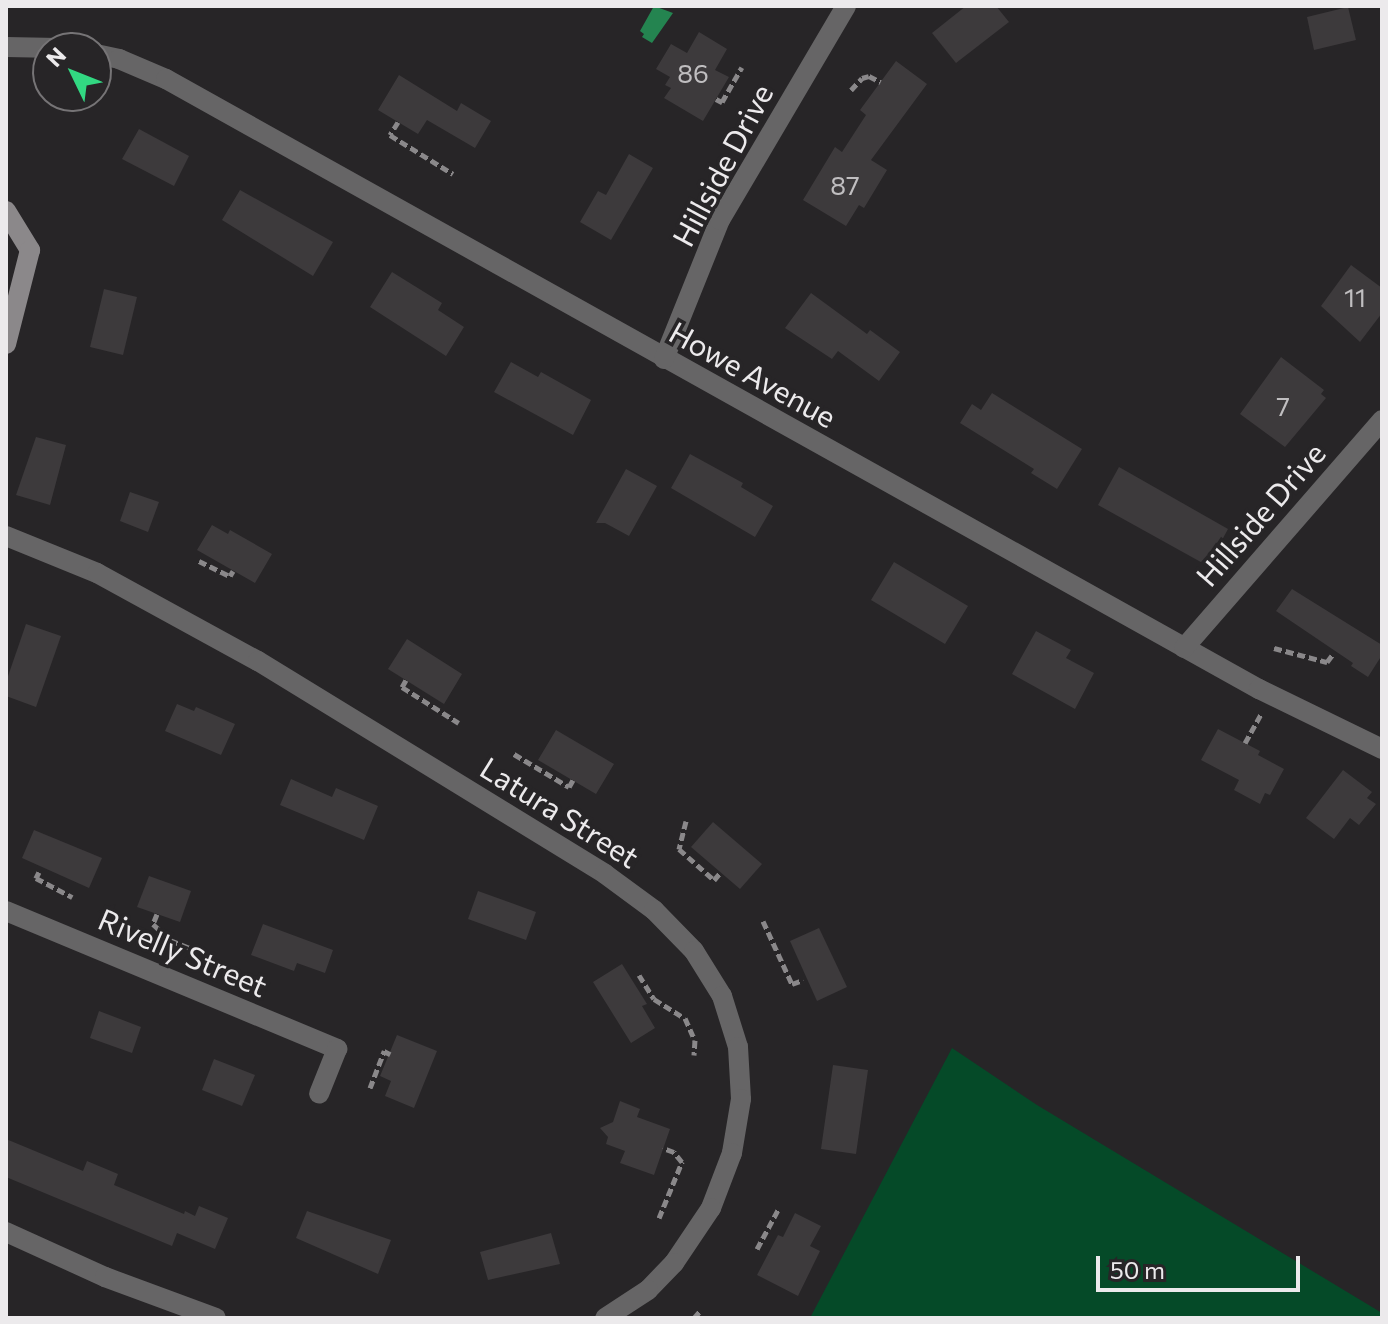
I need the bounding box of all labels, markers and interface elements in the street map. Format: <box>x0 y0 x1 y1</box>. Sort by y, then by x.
north arrow <box>32 32 112 112</box>
text: N <box>40 41 71 72</box>
house number: 86 <box>677 57 709 89</box>
street label: Hillside Drive <box>664 78 780 252</box>
house number: 87 <box>830 169 860 201</box>
house number: 11 <box>1344 281 1366 313</box>
street label: Howe Avenue <box>663 313 843 435</box>
house number: 7 <box>1276 390 1290 422</box>
street label: Hillside Drive <box>1188 435 1332 593</box>
street label: Latura Street <box>474 749 646 875</box>
street label: Rivelly Street <box>93 900 273 1004</box>
scale bar <box>1100 1240 1304 1290</box>
text: 50 m <box>1110 1255 1165 1284</box>

